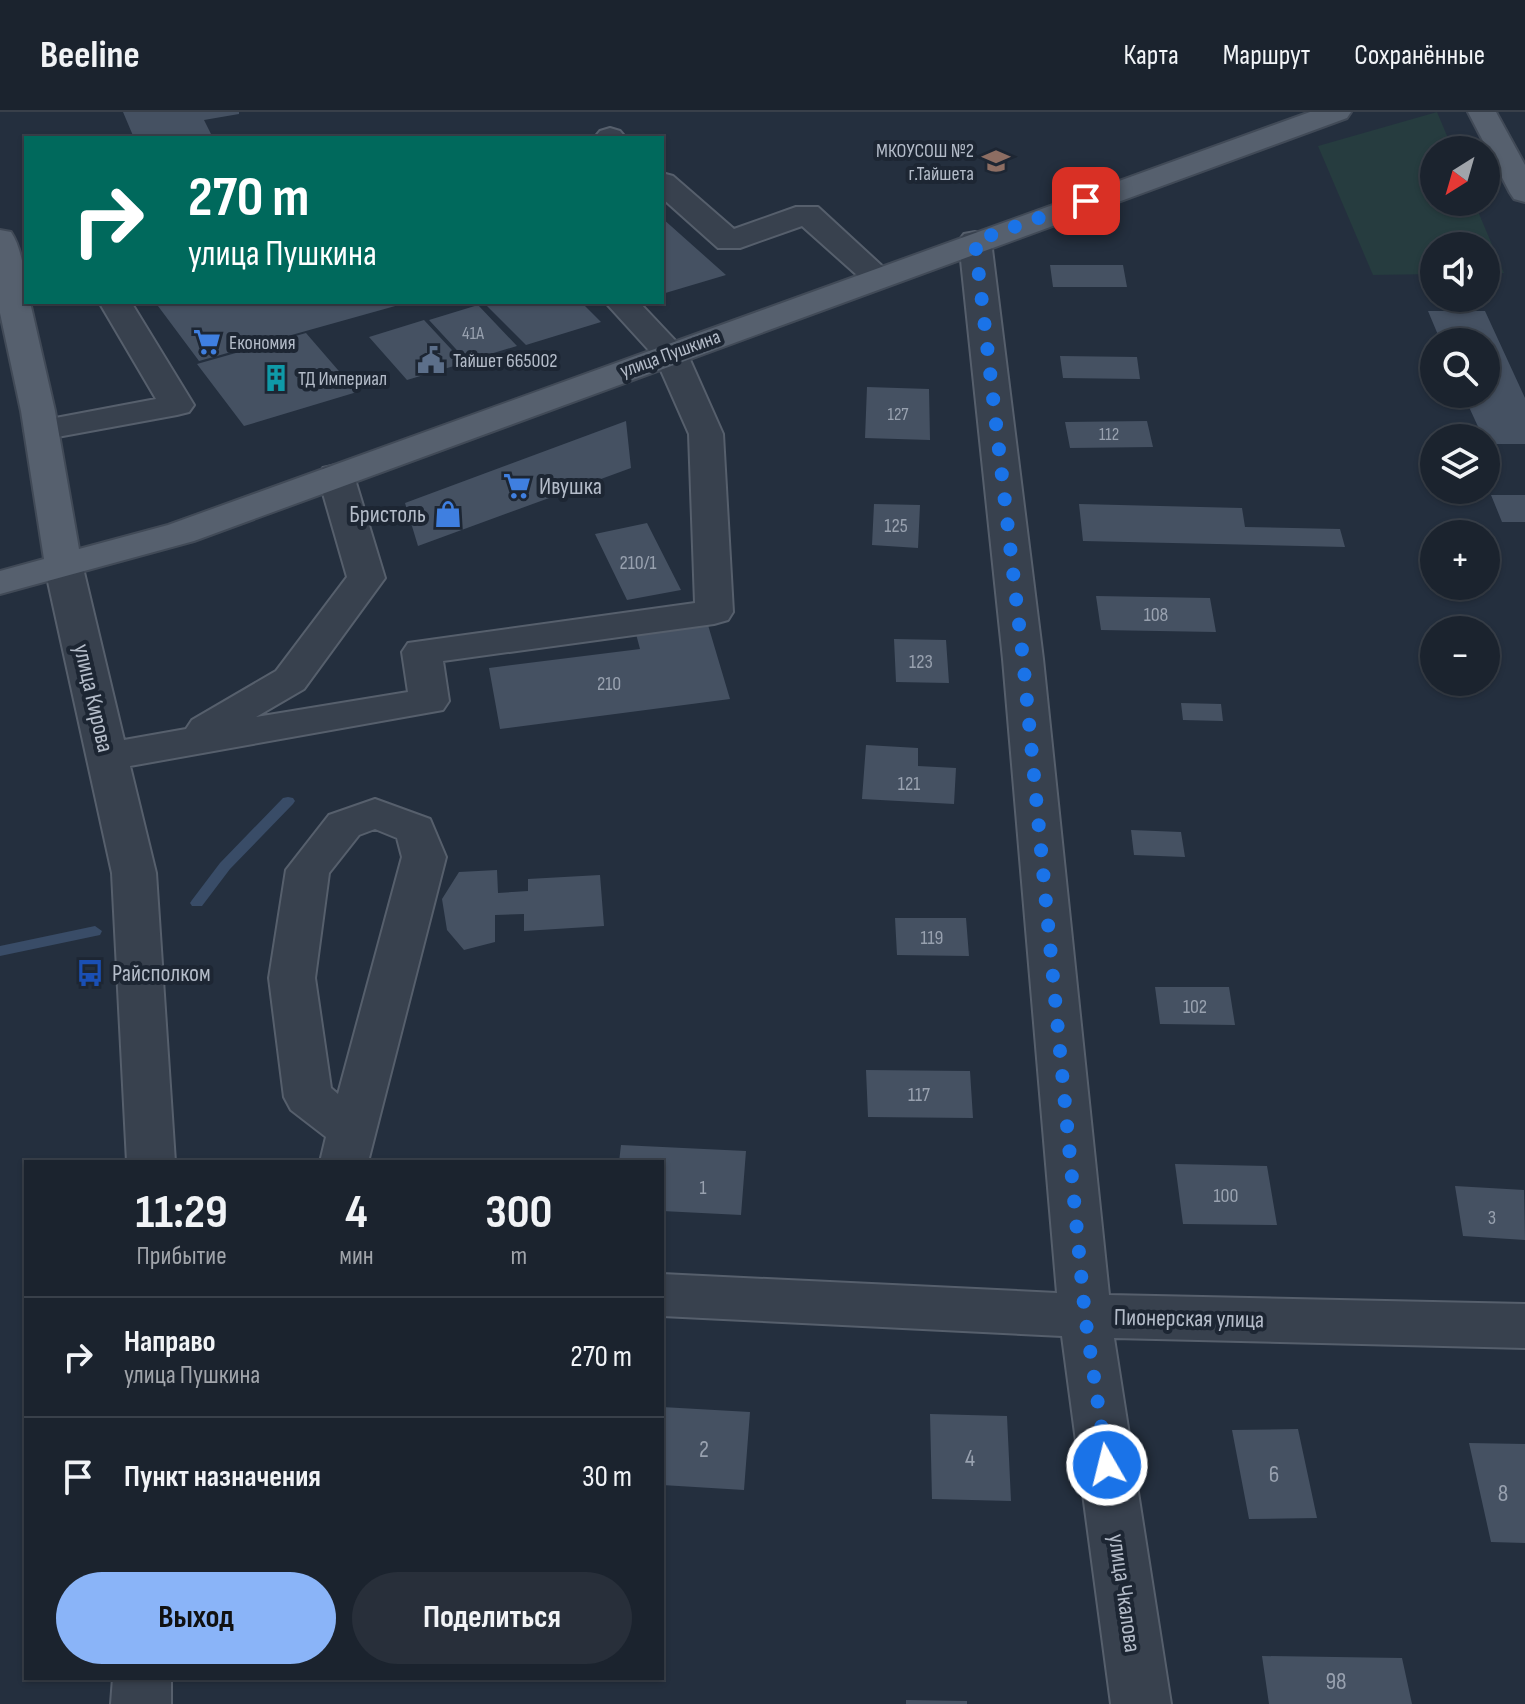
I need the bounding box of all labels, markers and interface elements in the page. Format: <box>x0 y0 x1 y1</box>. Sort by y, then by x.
text: Beeline <box>40 33 140 78</box>
text: Карта <box>1124 39 1179 72</box>
text: Маршрут <box>1223 39 1310 72</box>
text: Сохранённые <box>1354 39 1485 72</box>
north arrow <box>1420 136 1500 216</box>
map controls <box>1420 136 1500 696</box>
place label: МКОУСОШ №2 г.Тайшета <box>876 139 974 186</box>
school or university icon: МКОУСОШ №2 г.Тайшета <box>981 146 1011 176</box>
text: 270 m <box>188 165 309 232</box>
pin <box>1052 167 1120 235</box>
icon: right <box>56 168 160 272</box>
icon: arrive <box>1064 179 1108 223</box>
button: sound <box>1420 232 1500 312</box>
text: улица Пушкина <box>188 233 377 276</box>
house number: 41А <box>462 323 484 344</box>
street label: улица Пушкина <box>617 325 724 383</box>
supermarket icon: Економия <box>192 327 222 357</box>
button: search <box>1420 328 1500 408</box>
place label: Економия <box>229 331 296 355</box>
public building icon: Тайшет 665002 <box>416 345 446 375</box>
place label: Тайшет 665002 <box>453 349 558 373</box>
building icon: ТД Империал <box>261 363 291 393</box>
place label: ТД Империал <box>298 367 387 391</box>
house number: 127 <box>887 404 909 425</box>
house number: 112 <box>1099 424 1119 445</box>
button: layers <box>1420 424 1500 504</box>
supermarket icon: Ивушка <box>502 471 532 501</box>
place label: Ивушка <box>539 472 602 501</box>
shop icon: Бристоль <box>433 499 463 529</box>
place label: Бристоль <box>349 500 426 529</box>
house number: 125 <box>884 514 908 538</box>
button: + <box>1420 520 1500 600</box>
house number: 210/1 <box>619 551 657 575</box>
house number: 108 <box>1144 603 1168 627</box>
button: − <box>1420 616 1500 696</box>
street label: улица Кирова <box>67 641 120 755</box>
house number: 123 <box>909 650 933 674</box>
house number: 210 <box>597 672 621 696</box>
house number: 121 <box>898 772 920 796</box>
house number: 119 <box>921 926 943 950</box>
bus stop icon: Райсполком <box>75 958 105 988</box>
place label: Райсполком <box>112 959 211 988</box>
house number: 102 <box>1183 995 1207 1019</box>
house number: 117 <box>908 1083 930 1107</box>
house number: 1 <box>700 1176 707 1200</box>
text: 11:29 <box>136 1184 228 1241</box>
text: 4 <box>345 1184 368 1241</box>
text: 300 <box>485 1184 552 1241</box>
house number: 100 <box>1214 1184 1238 1208</box>
house number: 3 <box>1488 1206 1496 1230</box>
text: Прибытие <box>137 1241 227 1272</box>
text: мин <box>339 1241 374 1272</box>
text: m <box>510 1241 527 1272</box>
street label: Пионерская улица <box>1114 1303 1264 1334</box>
text: Направо <box>124 1324 216 1360</box>
icon: right <box>56 1335 100 1379</box>
text: 270 m <box>570 1339 632 1375</box>
text: улица Пушкина <box>124 1360 260 1391</box>
position arrow <box>1065 1423 1149 1507</box>
house number: 2 <box>699 1435 709 1464</box>
house number: 4 <box>965 1444 975 1473</box>
icon: arrive <box>56 1455 100 1499</box>
text: Пункт назначения <box>124 1459 321 1495</box>
text: 30 m <box>582 1459 632 1495</box>
house number: 6 <box>1269 1460 1279 1489</box>
house number: 8 <box>1498 1479 1508 1508</box>
street label: улица Чкалова <box>1102 1532 1147 1654</box>
button: Выход <box>56 1572 336 1664</box>
button: Поделиться <box>352 1572 632 1664</box>
house number: 98 <box>1325 1667 1347 1696</box>

